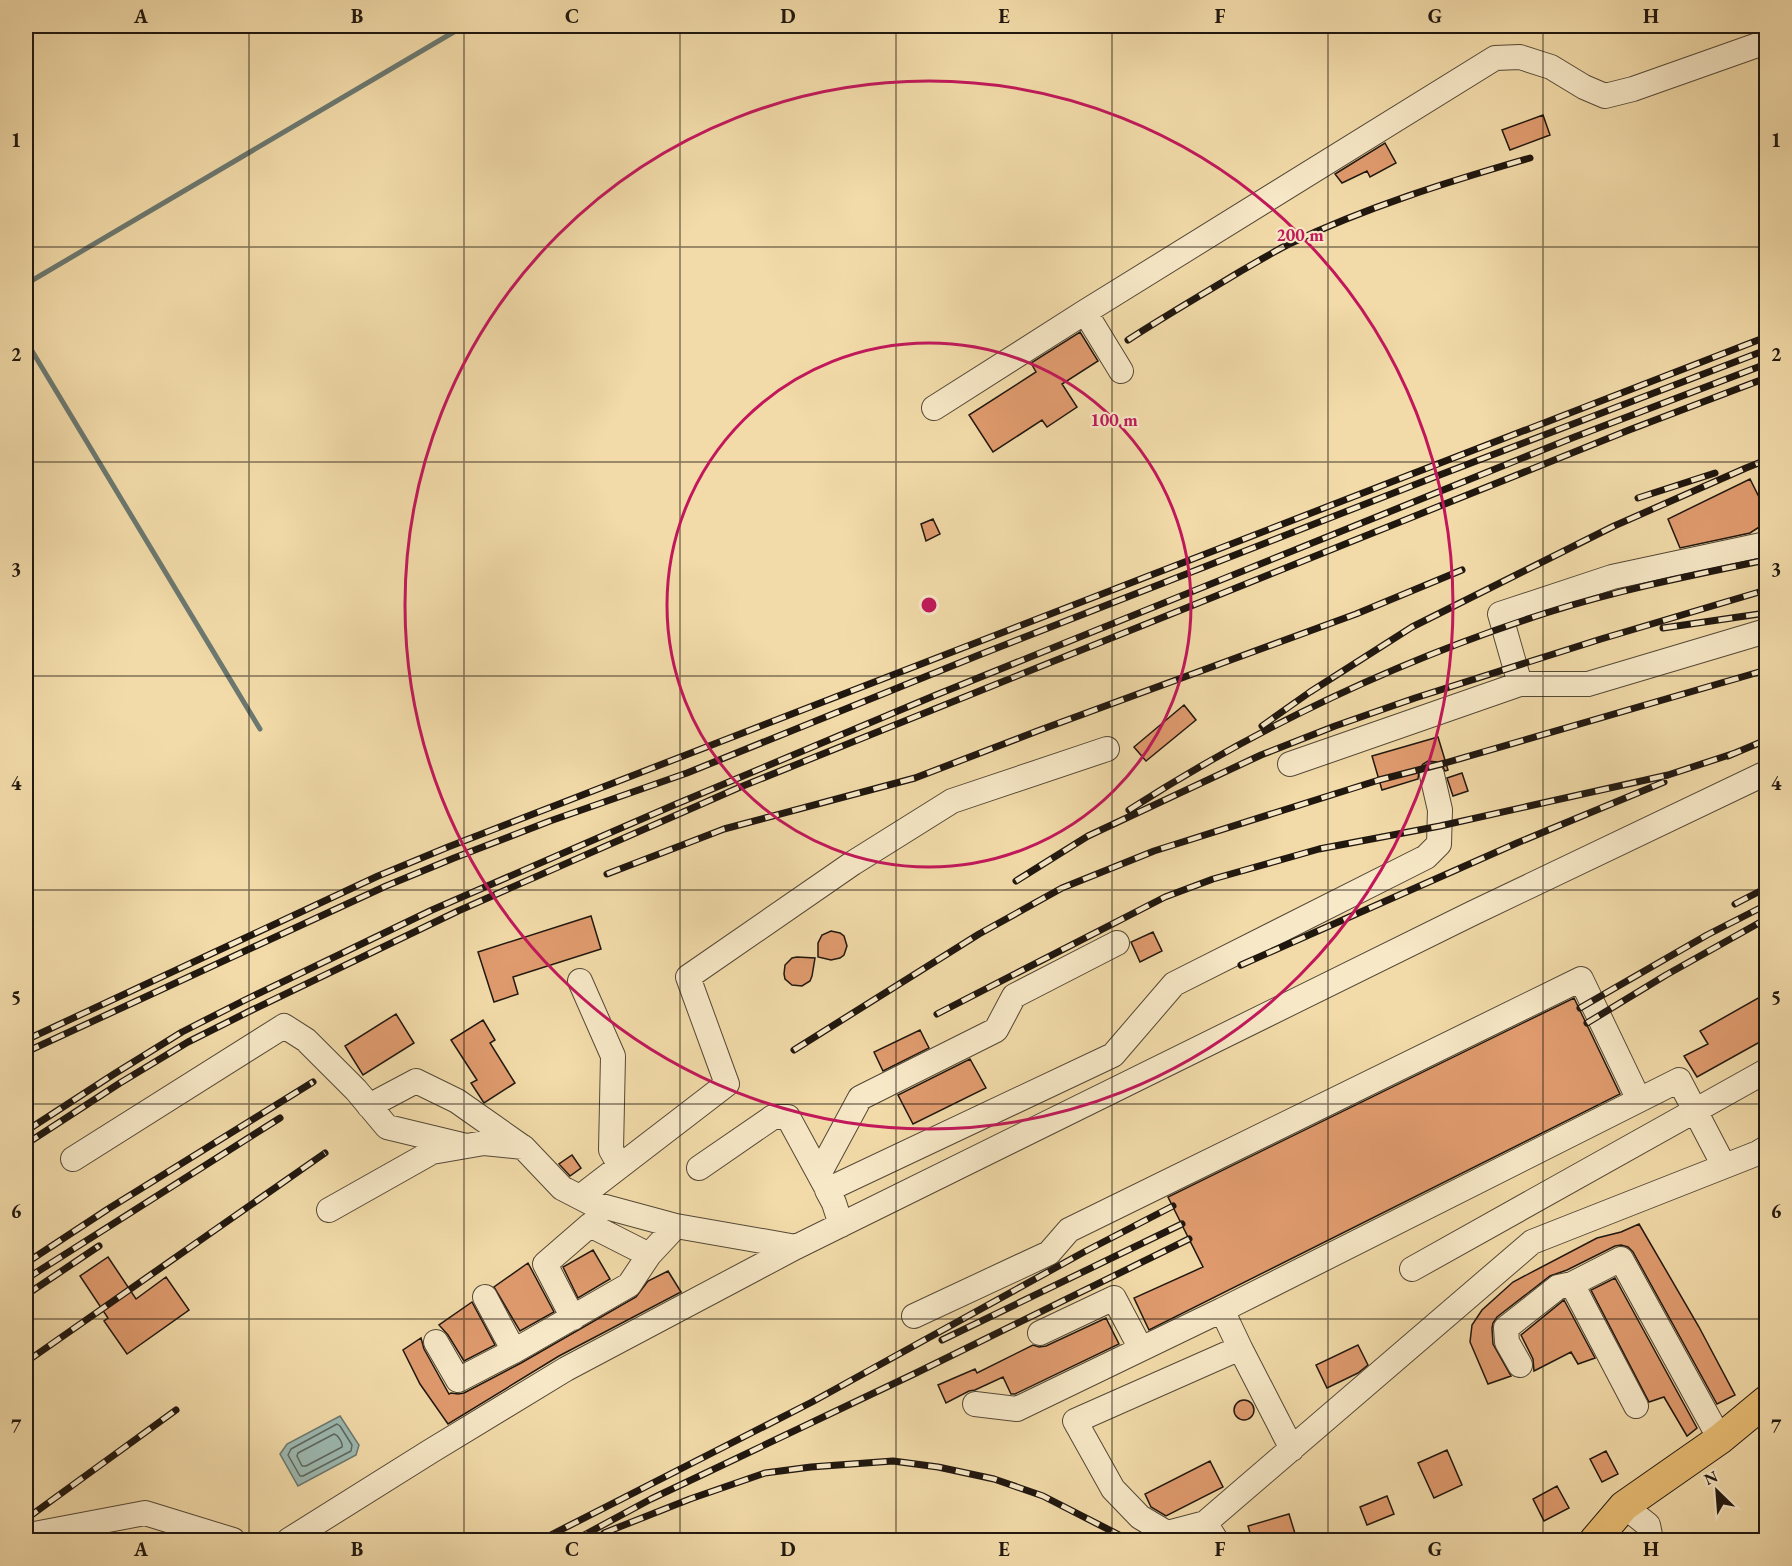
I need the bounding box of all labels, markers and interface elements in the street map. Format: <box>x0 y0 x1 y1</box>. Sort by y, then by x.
text: A <box>133 3 149 29</box>
text: B <box>351 3 363 29</box>
text: C <box>565 3 579 29</box>
text: D <box>780 3 796 29</box>
text: E <box>998 3 1010 29</box>
text: F <box>1215 3 1226 29</box>
text: G <box>1428 3 1442 29</box>
text: H <box>1643 3 1659 29</box>
text: 1 <box>11 127 21 153</box>
text: 1 <box>1771 127 1781 153</box>
text: 200 m <box>1276 223 1324 246</box>
text: 2 <box>11 341 22 367</box>
text: 2 <box>1771 341 1782 367</box>
text: 100 m <box>1090 408 1138 431</box>
text: 3 <box>11 556 21 582</box>
text: 3 <box>1771 556 1781 582</box>
centre of rings <box>919 595 939 615</box>
text: 4 <box>11 770 22 796</box>
text: 4 <box>1771 770 1782 796</box>
text: 5 <box>11 984 21 1010</box>
text: 5 <box>1771 984 1781 1010</box>
text: 6 <box>11 1198 22 1224</box>
text: 6 <box>1771 1198 1782 1224</box>
text: 7 <box>11 1413 22 1439</box>
text: 7 <box>1771 1413 1782 1439</box>
north arrow <box>1687 1461 1747 1521</box>
text: N <box>1701 1466 1721 1490</box>
text: A <box>133 1536 149 1562</box>
text: B <box>351 1536 363 1562</box>
text: C <box>565 1536 579 1562</box>
text: D <box>780 1536 796 1562</box>
text: E <box>998 1536 1010 1562</box>
text: F <box>1215 1536 1226 1562</box>
text: G <box>1428 1536 1442 1562</box>
text: H <box>1643 1536 1659 1562</box>

